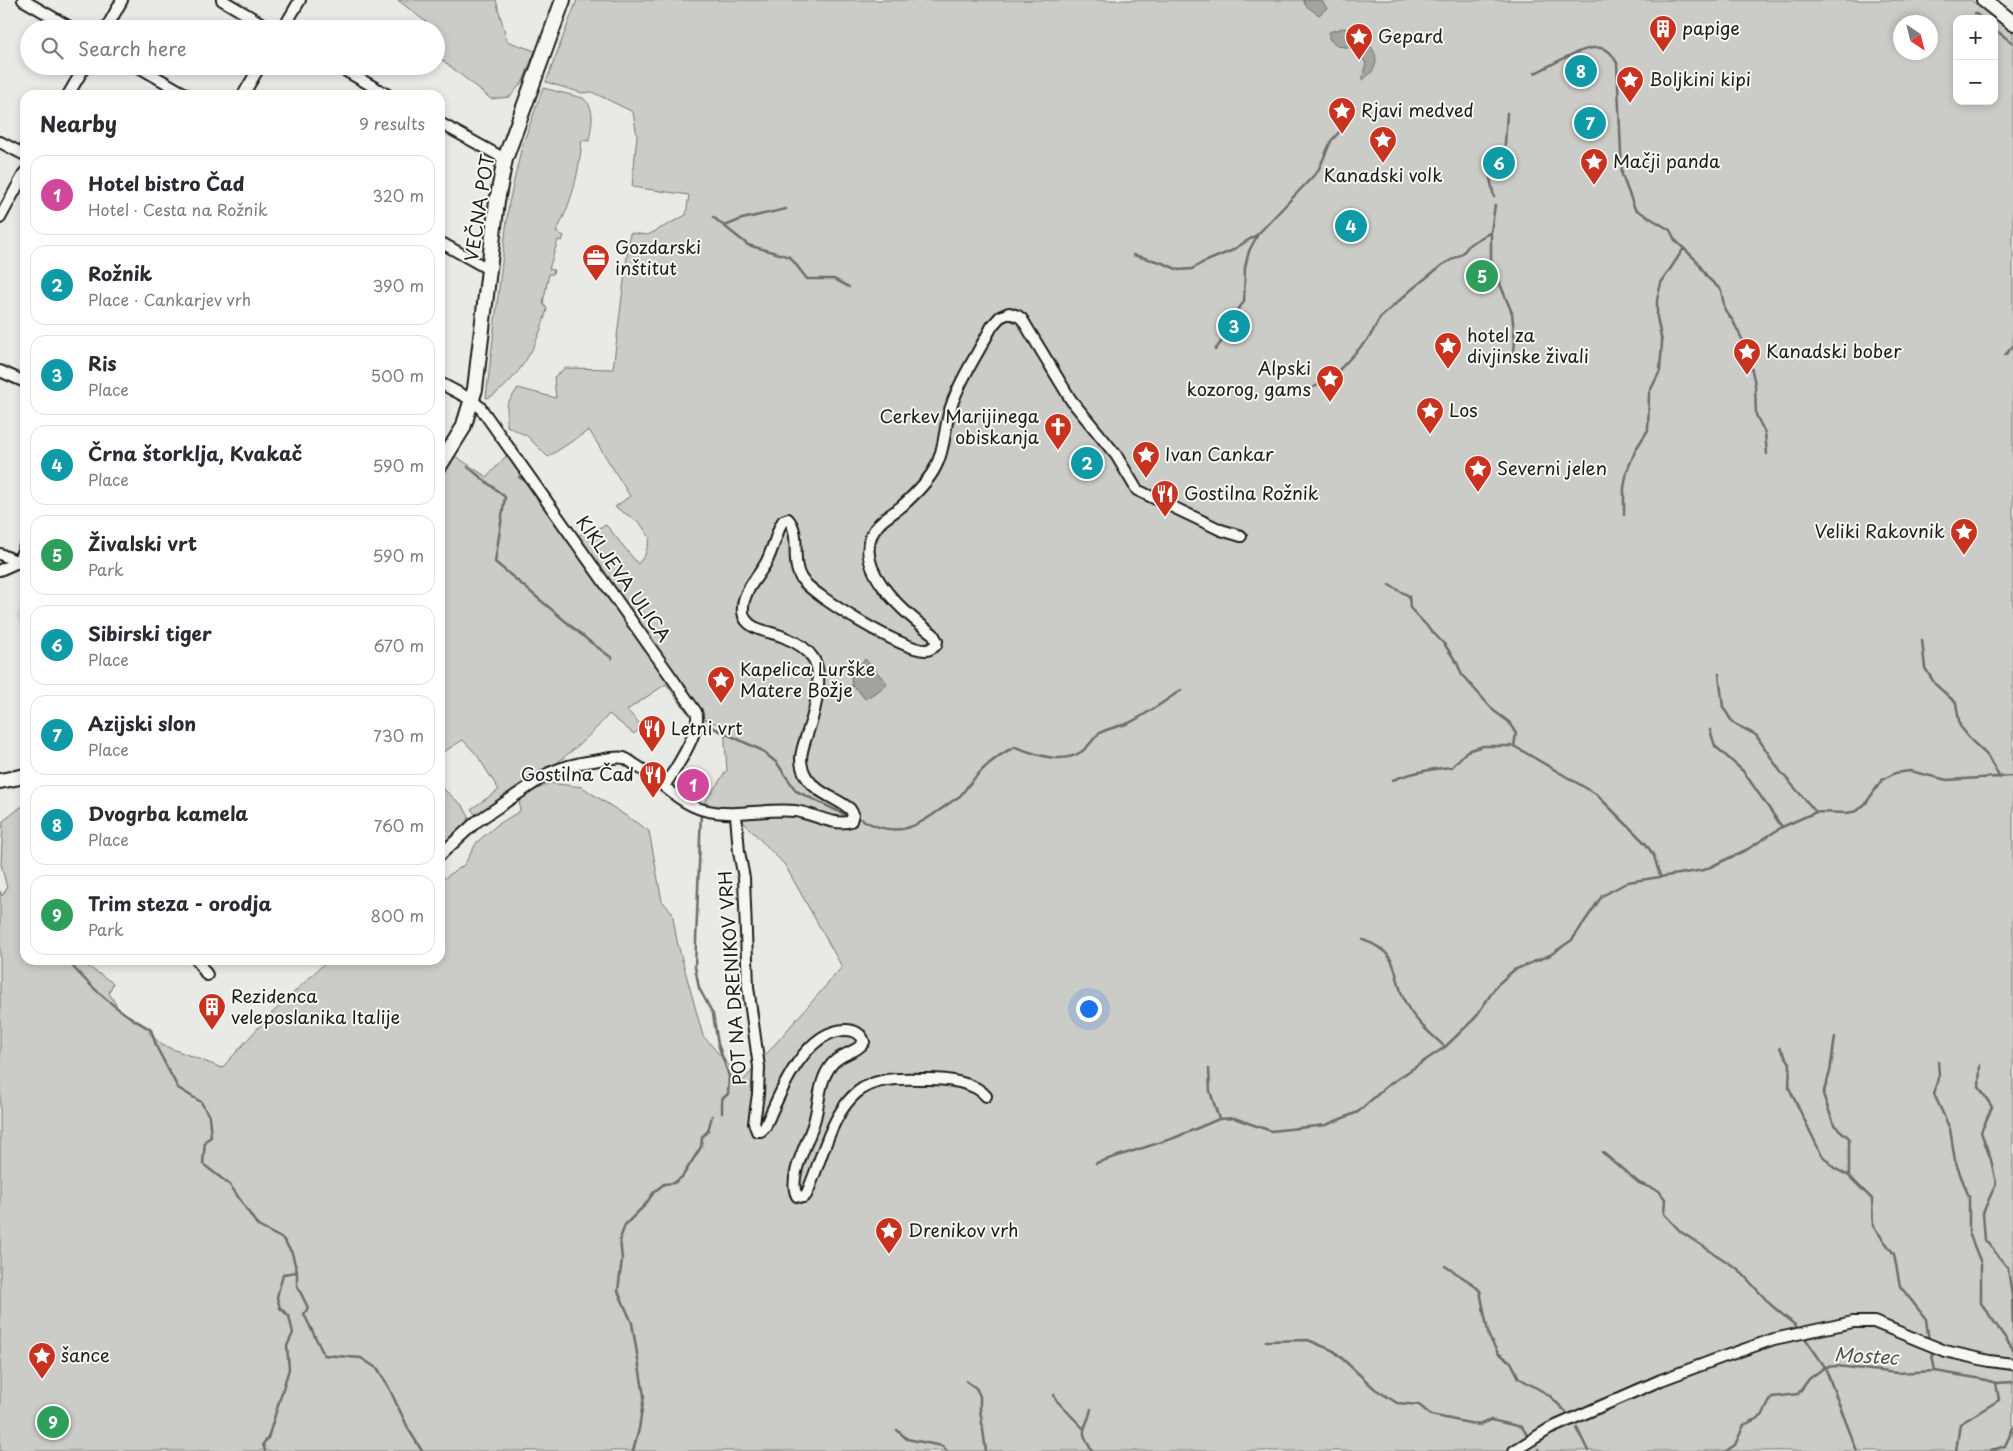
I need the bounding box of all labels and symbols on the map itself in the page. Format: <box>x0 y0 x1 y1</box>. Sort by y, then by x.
building icon: papige <box>1648 14 1678 53</box>
place label: papige <box>1682 14 1740 41</box>
north arrow <box>1893 15 1938 60</box>
place icon: Gepard <box>1344 22 1374 61</box>
place label: Gepard <box>1378 22 1443 49</box>
pin: 8 <box>1565 52 1597 90</box>
place icon: Boljkini kipi <box>1615 65 1645 104</box>
place label: Boljkini kipi <box>1649 65 1751 92</box>
place icon: Rjavi medved <box>1327 96 1357 135</box>
place label: Rjavi medved <box>1361 96 1474 123</box>
pin: 7 <box>1574 104 1606 142</box>
place icon: Kanadski volk <box>1368 125 1398 164</box>
pin: 6 <box>1483 144 1515 182</box>
place icon: Mačji panda <box>1579 147 1609 186</box>
place label: Mačji panda <box>1613 147 1720 174</box>
street label: VEČNA POT <box>457 152 500 263</box>
place label: Kanadski volk <box>1323 161 1443 188</box>
pin: 4 <box>1335 207 1367 245</box>
place label: Gozdarski inštitut <box>615 233 701 281</box>
office icon: Gozdarski inštitut <box>581 243 611 282</box>
pin: 5 <box>1466 257 1498 295</box>
pin: 3 <box>1218 307 1250 345</box>
place label: hotel za divjinske živali <box>1467 321 1589 369</box>
place icon: hotel za divjinske živali <box>1433 331 1463 370</box>
place icon: Kanadski bober <box>1732 337 1762 376</box>
place label: Kanadski bober <box>1766 337 1902 364</box>
place label: Alpski kozorog, gams <box>1187 354 1311 402</box>
place icon: Alpski kozorog, gams <box>1315 364 1345 403</box>
place icon: Los <box>1415 396 1445 435</box>
place label: Los <box>1449 396 1478 423</box>
place label: Cerkev Marijinega obiskanja <box>879 402 1040 450</box>
church icon: Cerkev Marijinega obiskanja <box>1043 412 1073 451</box>
place icon: Ivan Cankar <box>1131 440 1161 479</box>
place label: Ivan Cankar <box>1165 440 1274 467</box>
pin: 2 <box>1071 444 1103 482</box>
place icon: Severni jelen <box>1463 454 1493 493</box>
place label: Severni jelen <box>1497 454 1607 481</box>
restaurant icon: Gostilna Rožnik <box>1150 479 1180 518</box>
place label: Gostilna Rožnik <box>1184 479 1319 506</box>
street label: KIKLJEVA ULICA <box>570 509 678 647</box>
place label: Veliki Rakovnik <box>1815 517 1945 544</box>
place icon: Veliki Rakovnik <box>1949 517 1979 556</box>
place label: Kapelica Lurške Matere Božje <box>740 655 875 703</box>
place icon: Kapelica Lurške Matere Božje <box>706 665 736 704</box>
restaurant icon: Letni vrt <box>637 714 667 753</box>
place label: Letni vrt <box>671 714 742 741</box>
place label: Gostilna Čad <box>521 760 634 787</box>
restaurant icon: Gostilna Čad <box>638 760 668 799</box>
pin: 1 <box>677 766 709 804</box>
street label: POT NA DRENIKOV VRH <box>711 870 752 1086</box>
place label: Rezidenca veleposlanika Italije <box>231 982 400 1030</box>
building icon: Rezidenca veleposlanika Italije <box>197 992 227 1031</box>
your location <box>1076 996 1102 1022</box>
place icon: Drenikov vrh <box>874 1216 904 1255</box>
place label: Drenikov vrh <box>908 1216 1018 1243</box>
water label: Mostec <box>1833 1339 1901 1371</box>
place icon: šance <box>27 1341 57 1380</box>
place label: šance <box>61 1341 110 1368</box>
pin: 9 <box>37 1403 69 1441</box>

